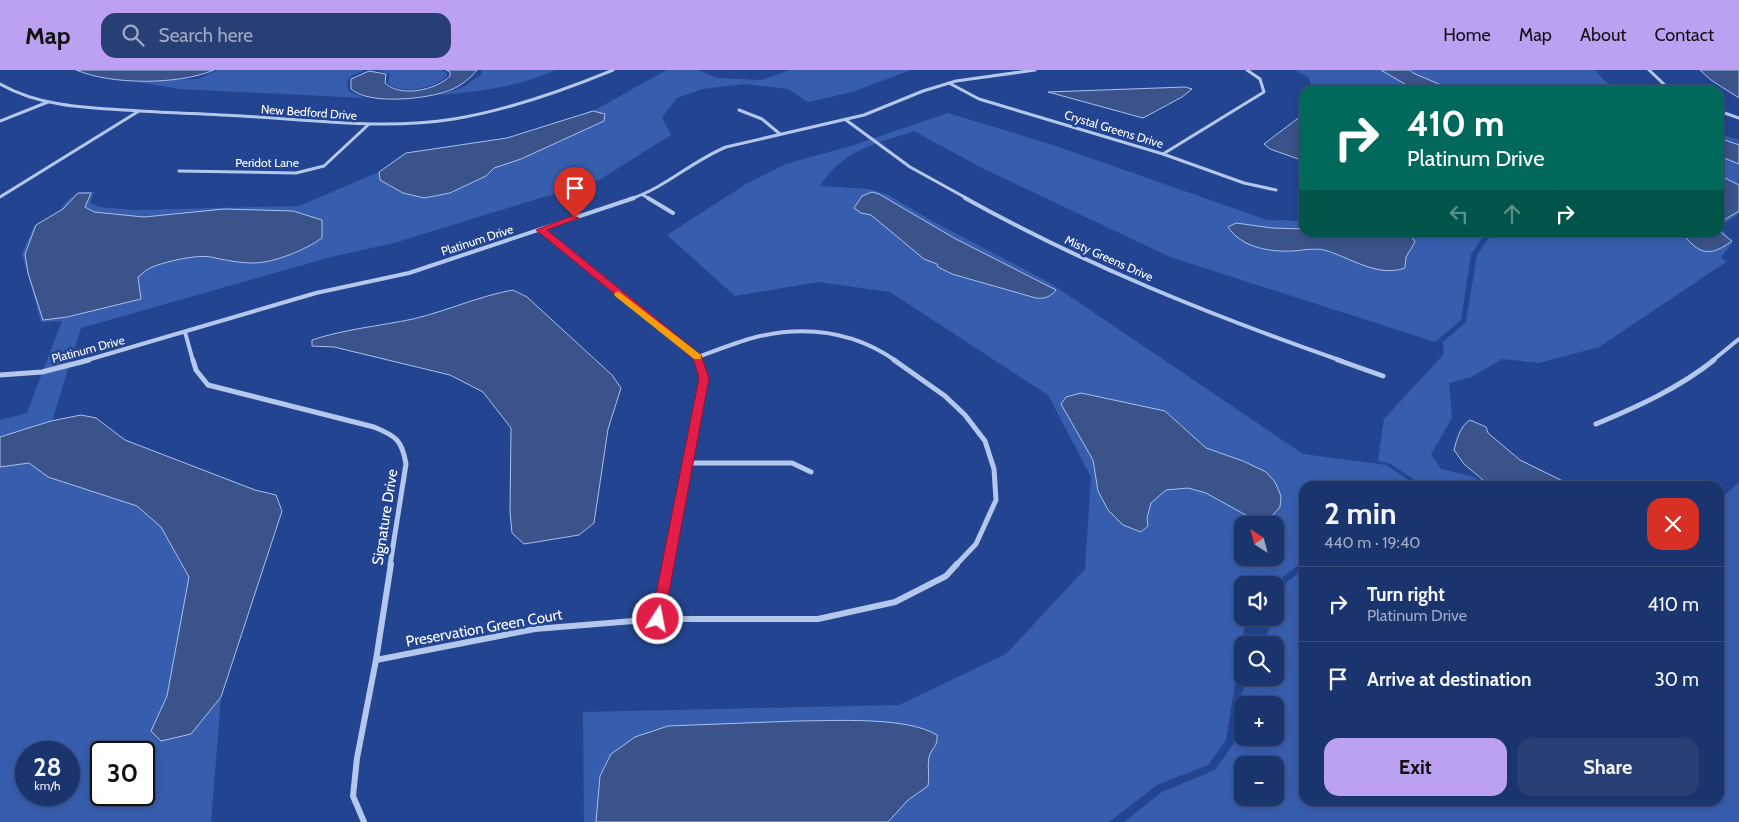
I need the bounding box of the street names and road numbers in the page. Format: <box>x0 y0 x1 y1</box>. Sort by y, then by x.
street label: New Bedford Drive <box>261 101 357 123</box>
street label: Crystal Greens Drive <box>1063 107 1165 151</box>
street label: Peridot Lane <box>235 155 299 170</box>
street label: Platinum Drive <box>439 221 515 259</box>
street label: Misty Greens Drive <box>1062 232 1156 284</box>
street label: Platinum Drive <box>50 332 126 366</box>
street label: Signature Drive <box>369 467 402 566</box>
street label: Preservation Green Court <box>404 605 564 651</box>

